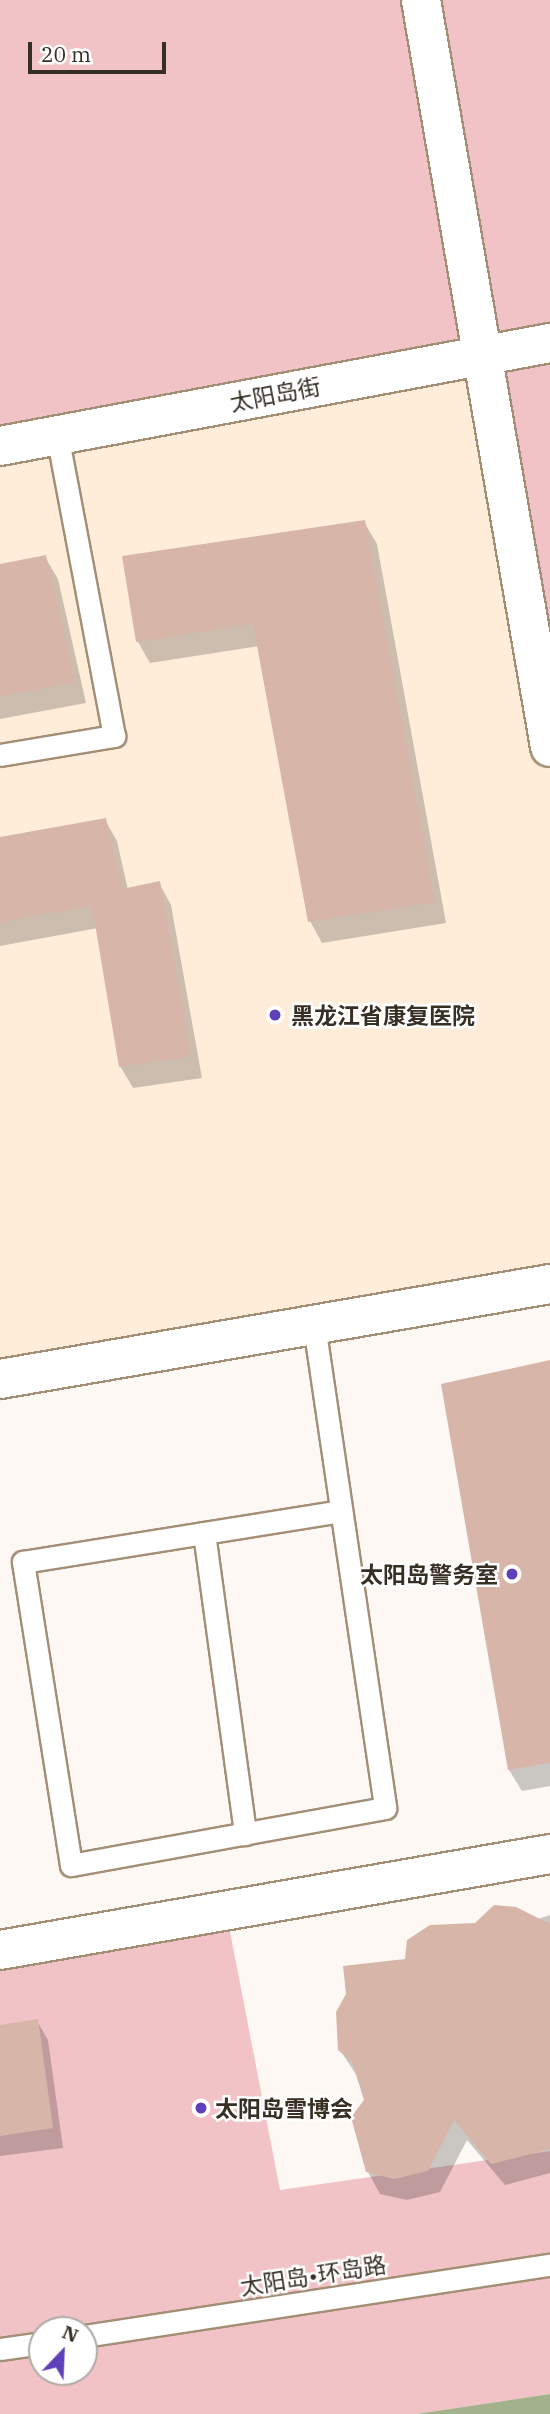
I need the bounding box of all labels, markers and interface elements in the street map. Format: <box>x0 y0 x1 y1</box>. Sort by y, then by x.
scale bar <box>32 28 170 72</box>
text: 20 m <box>41 40 91 68</box>
street label: 太阳岛街 <box>227 372 323 416</box>
place label: 黑龙江省康复医院 <box>291 1001 475 1029</box>
marker: 黑龙江省康复医院 <box>265 1005 285 1025</box>
place label: 太阳岛警务室 <box>360 1560 498 1588</box>
marker: 太阳岛警务室 <box>504 1566 520 1582</box>
place label: 太阳岛雪博会 <box>215 2094 353 2122</box>
marker: 太阳岛雪博会 <box>193 2100 209 2116</box>
street label: 太阳岛•环岛路 <box>238 2250 388 2300</box>
north arrow <box>28 2316 98 2386</box>
text: N <box>59 2320 82 2347</box>

